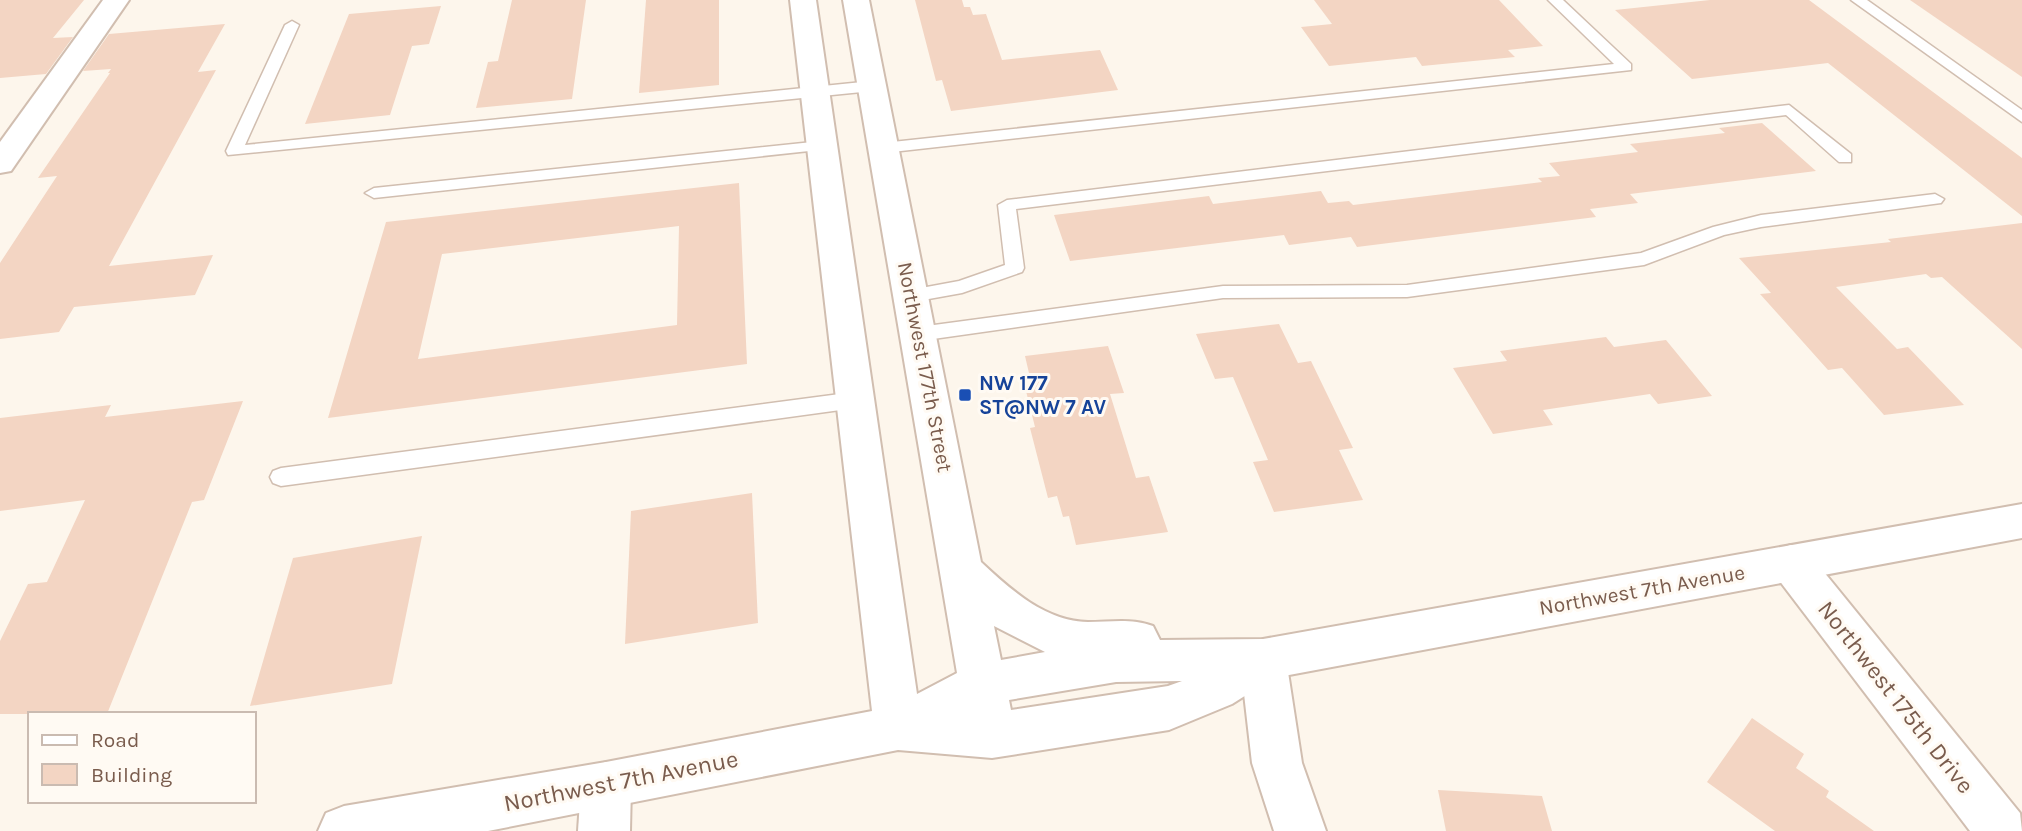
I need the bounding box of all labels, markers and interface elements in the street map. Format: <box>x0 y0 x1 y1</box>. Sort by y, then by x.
street label: Northwest 177th Street <box>893 260 957 474</box>
place label: NW 177 ST@NW 7 AV <box>979 371 1107 419</box>
marker: NW 177 ST@NW 7 AV <box>957 387 973 403</box>
street label: Northwest 7th Avenue <box>1537 560 1747 620</box>
street label: Northwest 175th Drive <box>1812 595 1980 799</box>
legend <box>28 712 256 803</box>
text: Road <box>91 728 139 752</box>
street label: Northwest 7th Avenue <box>501 745 741 817</box>
text: Building <box>91 763 172 787</box>

